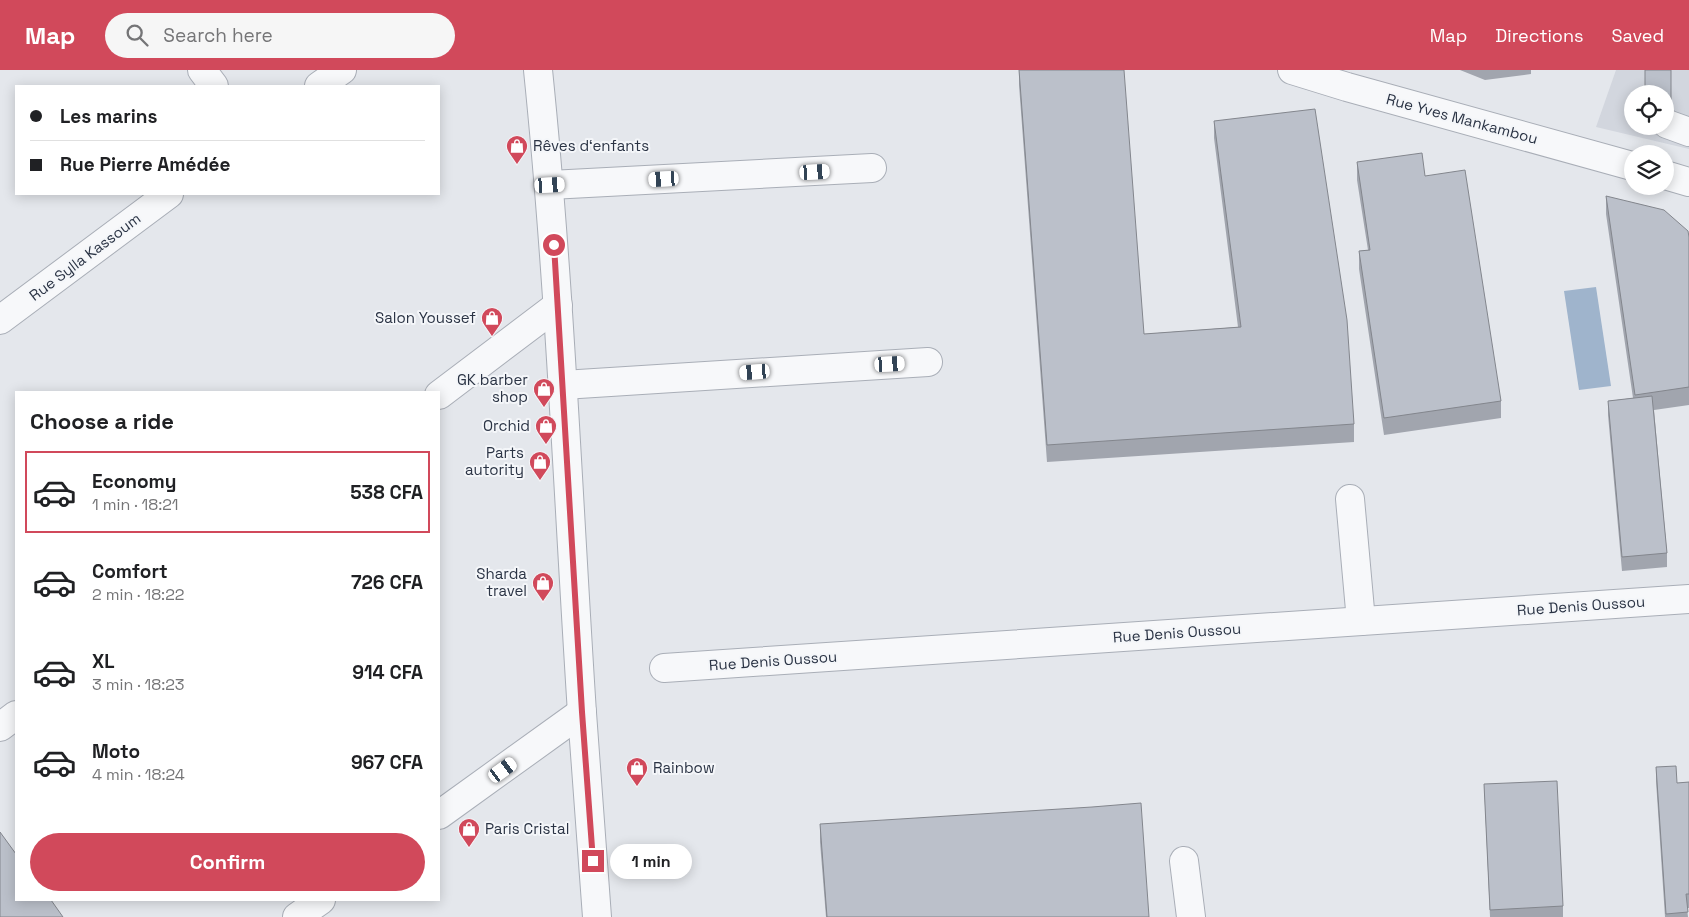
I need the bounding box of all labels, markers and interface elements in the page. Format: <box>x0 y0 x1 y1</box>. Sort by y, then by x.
search box <box>105 13 455 58</box>
text: Map <box>25 20 75 51</box>
icon: search <box>123 21 151 49</box>
text: Search here <box>163 23 273 48</box>
text: Map <box>1430 24 1467 47</box>
text: Directions <box>1495 24 1584 47</box>
text: Saved <box>1612 24 1664 47</box>
map controls <box>1624 85 1674 195</box>
button: locate <box>1624 85 1674 135</box>
street label: Rue Yves Mankambou <box>1384 89 1540 148</box>
text: Les marins <box>60 104 158 129</box>
shop icon: Rêves d‘enfants <box>505 134 529 165</box>
place label: Rêves d‘enfants <box>533 136 649 155</box>
button: layers <box>1624 145 1674 195</box>
text: Rue Pierre Amédée <box>60 152 231 177</box>
car <box>799 164 830 180</box>
car <box>648 171 679 187</box>
car <box>534 177 565 193</box>
street label: Rue Sylla Kassoum <box>25 209 144 305</box>
route start <box>543 234 565 256</box>
shop icon: Salon Youssef <box>480 306 504 337</box>
place label: Salon Youssef <box>375 308 476 327</box>
car <box>874 356 905 372</box>
car <box>739 363 770 381</box>
place label: GK barber shop <box>457 370 528 406</box>
shop icon: GK barber shop <box>532 377 556 408</box>
text: Choose a ride <box>30 407 174 435</box>
shop icon: Orchid <box>534 414 558 445</box>
place label: Orchid <box>483 416 530 435</box>
place label: Parts autority <box>465 443 524 479</box>
shop icon: Parts autority <box>528 450 552 481</box>
text: Economy <box>92 469 176 494</box>
icon: car <box>32 470 77 515</box>
text: 538 CFA <box>350 480 423 505</box>
text: 1 min · 18:21 <box>92 494 179 515</box>
text: Comfort <box>92 559 168 584</box>
icon: car <box>32 560 77 605</box>
place label: Sharda travel <box>476 564 527 600</box>
text: 726 CFA <box>351 570 423 595</box>
shop icon: Sharda travel <box>531 571 555 602</box>
text: 2 min · 18:22 <box>92 584 184 605</box>
street label: Rue Denis Oussou <box>1516 592 1646 619</box>
street label: Rue Denis Oussou <box>1112 619 1242 646</box>
street label: Rue Denis Oussou <box>708 647 838 674</box>
text: XL <box>92 649 115 674</box>
icon: car <box>32 650 77 695</box>
text: 914 CFA <box>352 660 423 685</box>
text: 3 min · 18:23 <box>92 674 184 695</box>
text: Moto <box>92 739 140 764</box>
icon: car <box>32 740 77 785</box>
text: 967 CFA <box>351 750 423 775</box>
car <box>486 755 519 785</box>
shop icon: Rainbow <box>625 756 649 787</box>
place label: Rainbow <box>653 758 715 777</box>
text: 4 min · 18:24 <box>92 764 185 785</box>
shop icon: Paris Cristal <box>457 817 481 848</box>
place label: Paris Cristal <box>485 819 569 838</box>
button: Confirm <box>30 833 425 891</box>
callout: 1 min <box>610 844 693 878</box>
route end <box>582 850 604 872</box>
text: 1 min <box>631 851 671 872</box>

